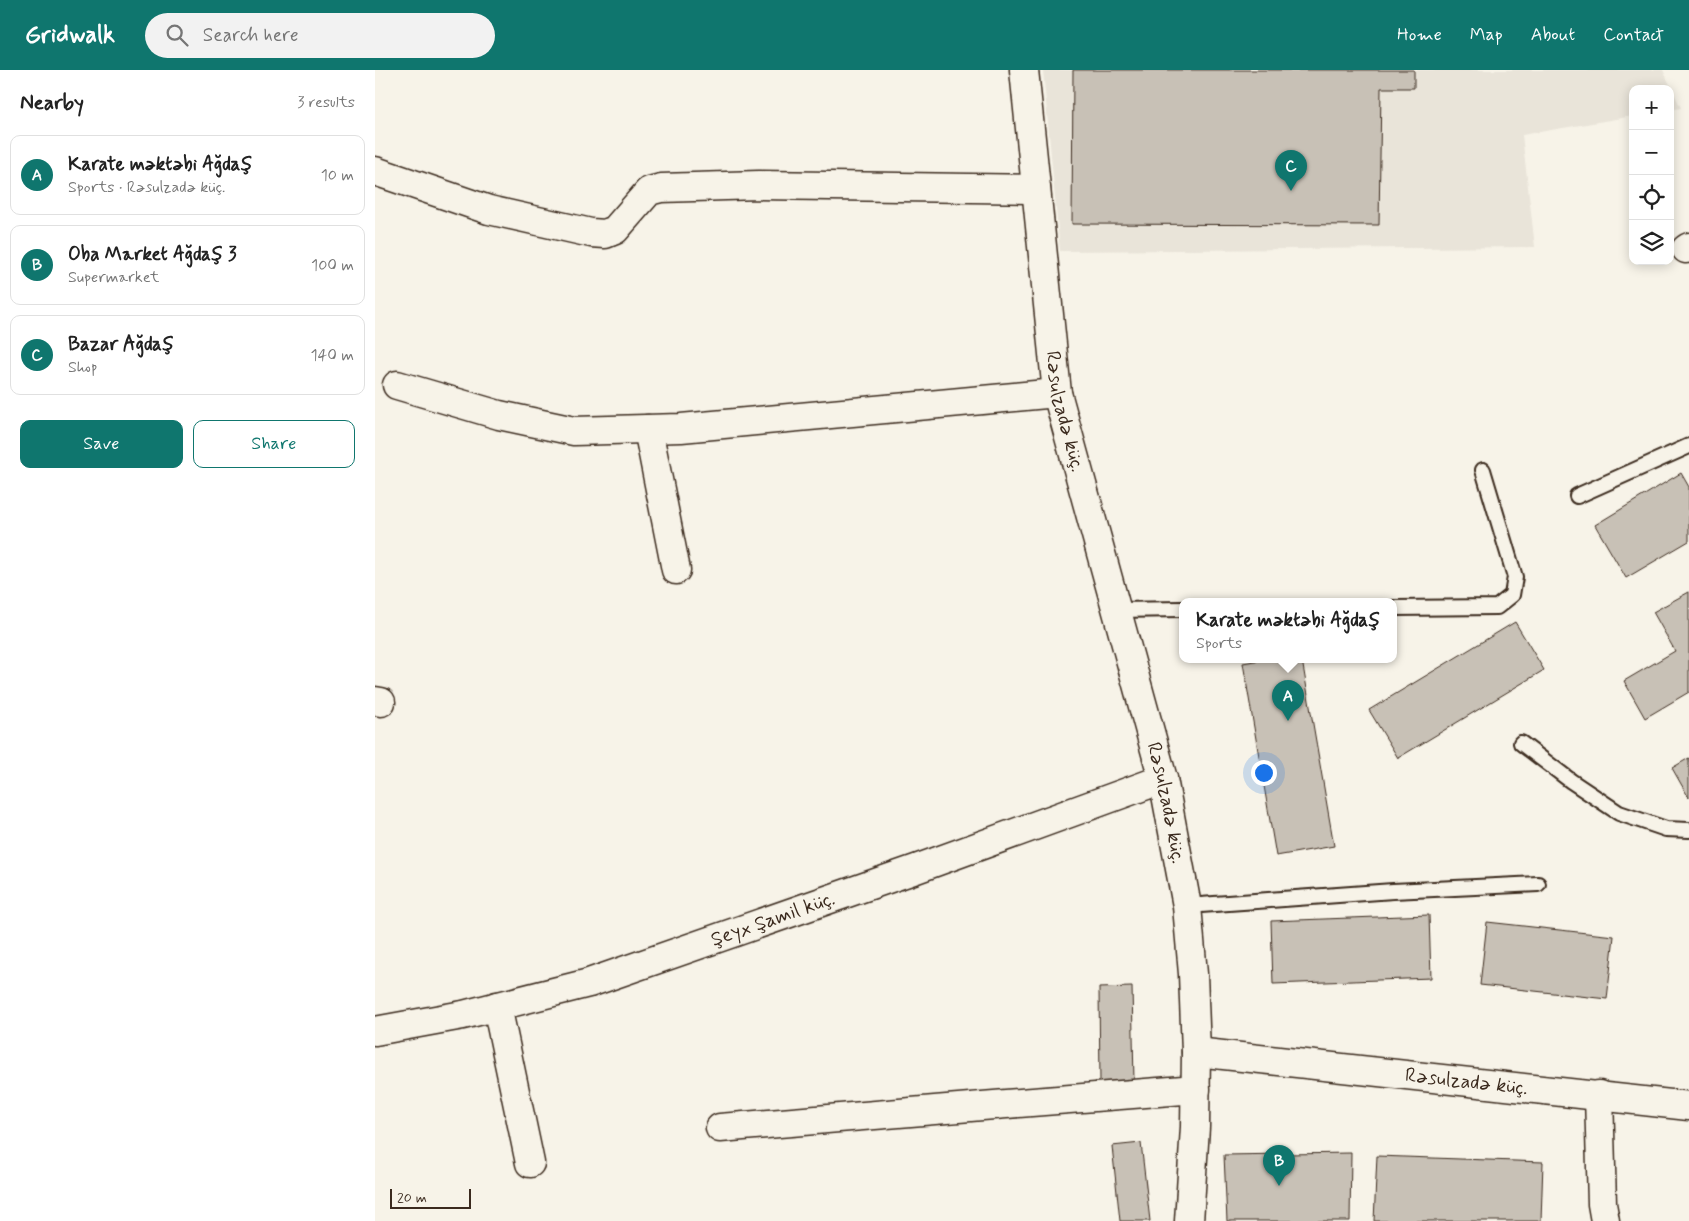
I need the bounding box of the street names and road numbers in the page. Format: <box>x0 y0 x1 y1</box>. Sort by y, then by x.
street label: Rəsulzadə küç. <box>1039 349 1091 475</box>
street label: Rəsulzadə küç. <box>1140 739 1192 866</box>
street label: Şeyx Şamil küç. <box>707 885 838 953</box>
street label: Rəsulzadə küç. <box>1404 1061 1529 1102</box>

